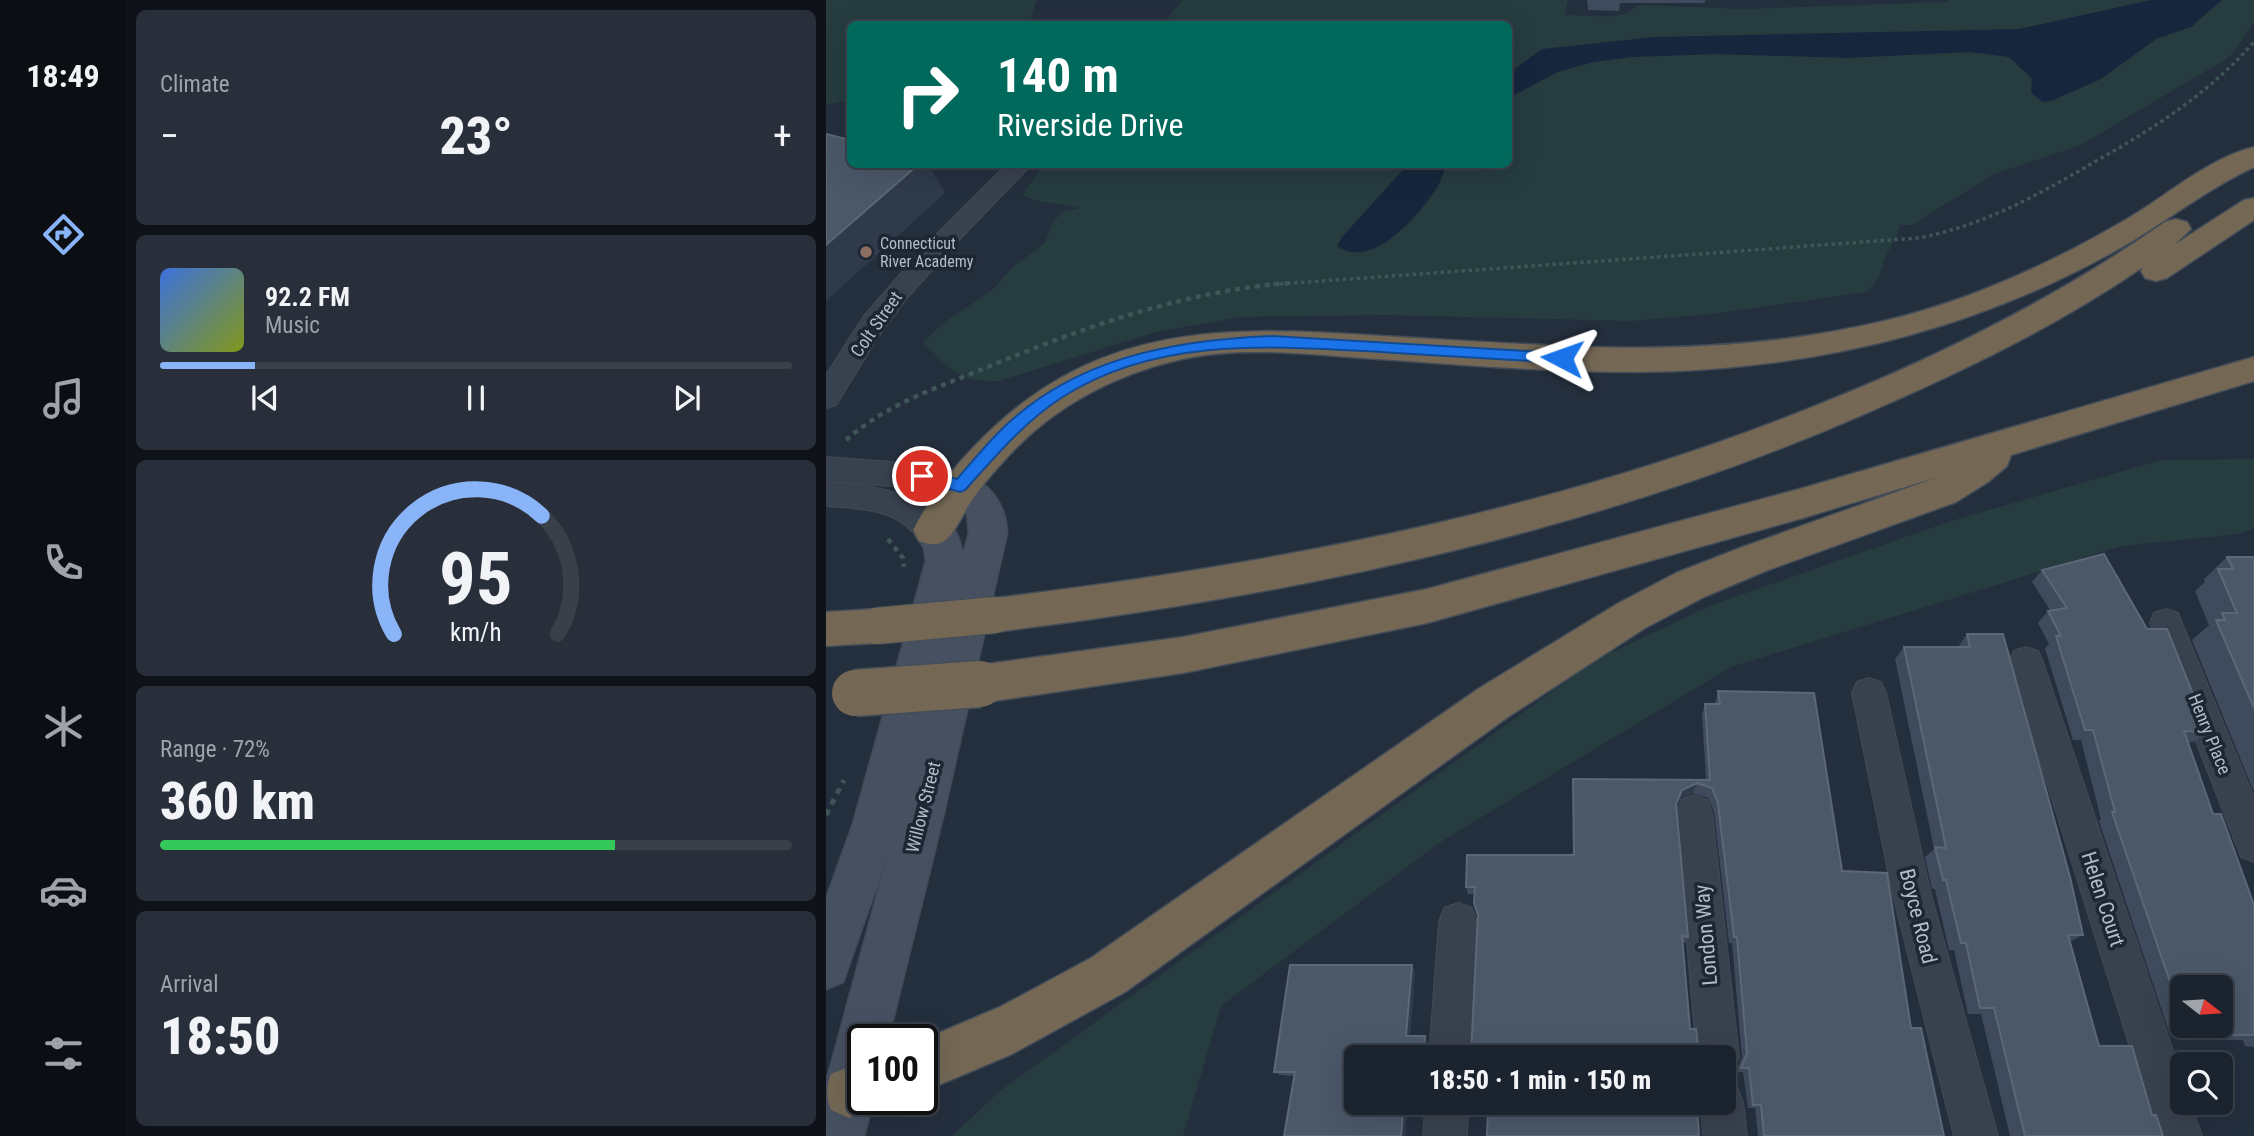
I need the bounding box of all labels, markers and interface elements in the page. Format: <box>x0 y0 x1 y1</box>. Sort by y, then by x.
text: 140 m <box>997 47 1119 104</box>
icon: right <box>882 49 973 140</box>
text: 18:49 <box>26 57 100 95</box>
text: Climate <box>160 71 230 98</box>
text: 23° <box>439 106 513 167</box>
text: Riverside Drive <box>997 106 1184 144</box>
text: − <box>160 114 179 158</box>
text: + <box>773 114 792 158</box>
icon: directions <box>39 210 88 259</box>
place label: Connecticut River Academy <box>880 234 974 271</box>
marker: Connecticut River Academy <box>858 244 874 260</box>
text: 92.2 FM <box>265 282 350 312</box>
street label: Colt Street <box>846 287 906 361</box>
text: Music <box>265 312 320 339</box>
position arrow <box>1525 321 1599 395</box>
icon: music <box>39 374 88 423</box>
icon: previous <box>246 379 284 417</box>
icon: pause <box>457 379 495 417</box>
icon: next <box>668 379 706 417</box>
pin <box>892 446 952 506</box>
icon: arrive <box>903 457 941 495</box>
text: 95 <box>439 536 513 622</box>
icon: phone <box>39 538 88 587</box>
text: km/h <box>450 618 502 647</box>
street label: Henry Place <box>2184 691 2236 777</box>
icon: climate <box>39 702 88 751</box>
text: Range · 72% <box>160 736 270 763</box>
street label: Willow Street <box>902 759 944 855</box>
text: 360 km <box>160 771 315 832</box>
street label: Helen Court <box>2076 849 2130 949</box>
icon: car <box>39 866 88 915</box>
street label: Boyce Road <box>1895 866 1941 966</box>
street label: London Way <box>1690 883 1722 986</box>
text: Arrival <box>160 971 219 998</box>
north arrow <box>2170 975 2233 1038</box>
map controls <box>2170 975 2233 1115</box>
text: 18:50 <box>160 1006 280 1067</box>
speed limit sign: 100 <box>847 1024 938 1115</box>
icon: filters <box>39 1029 88 1078</box>
button: search <box>2170 1052 2233 1115</box>
text: 18:50 · 1 min · 150 m <box>1429 1065 1651 1095</box>

